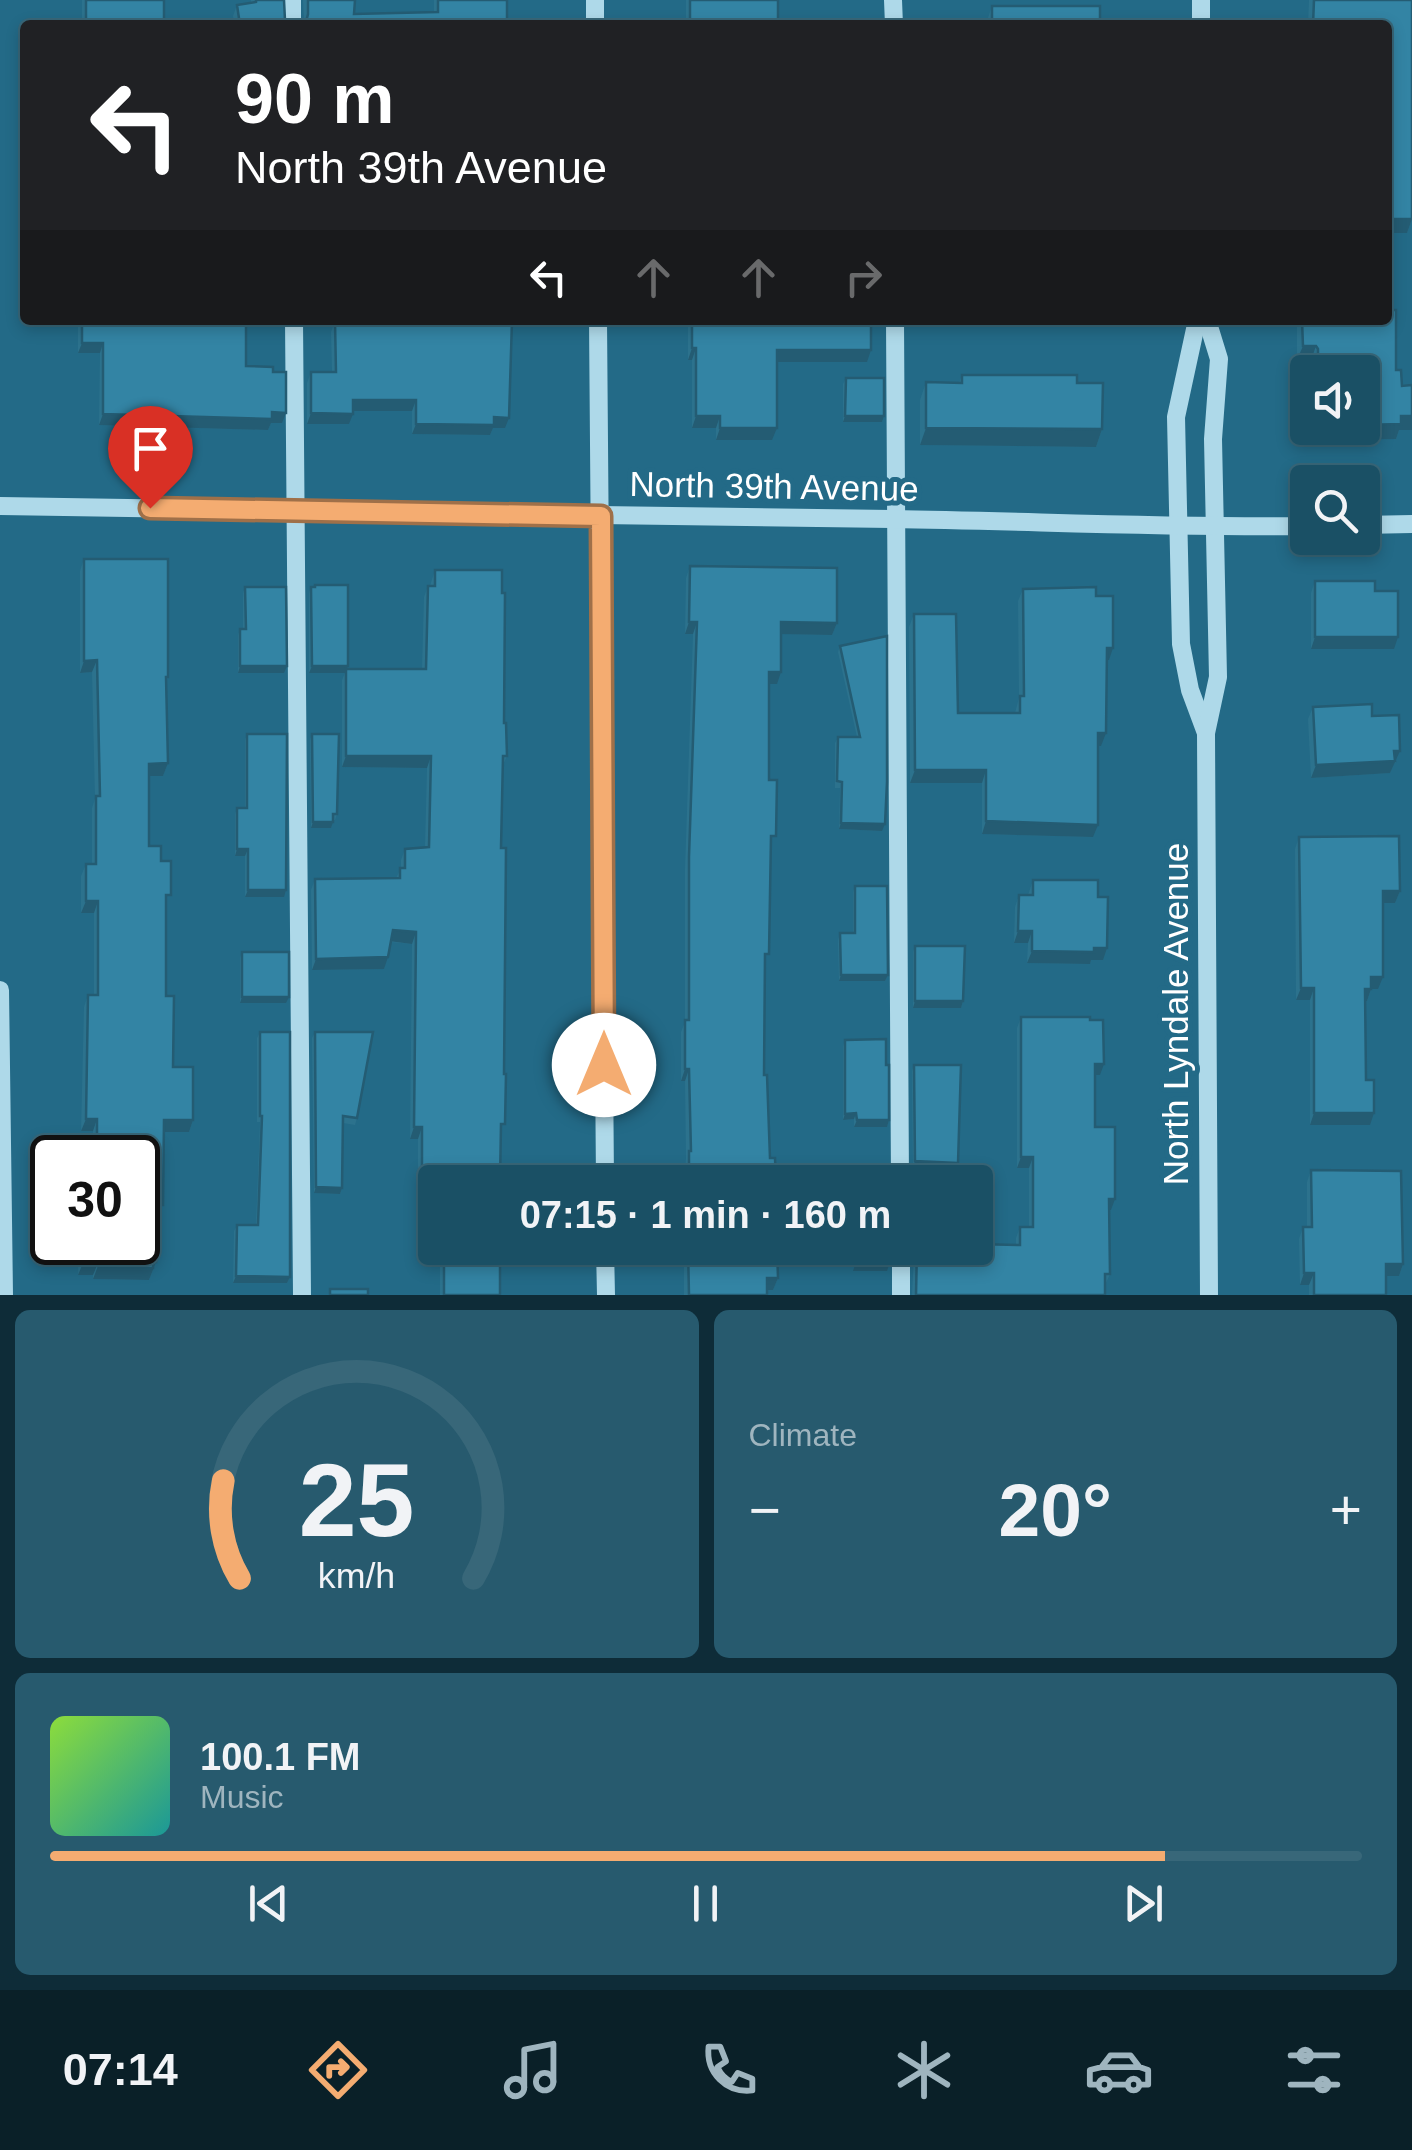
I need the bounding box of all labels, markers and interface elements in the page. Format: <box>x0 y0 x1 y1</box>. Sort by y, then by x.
icon: left <box>70 60 200 190</box>
text: 90 m <box>235 60 395 138</box>
text: North 39th Avenue <box>235 142 607 193</box>
icon: left <box>521 250 576 305</box>
icon: ahead <box>626 250 681 305</box>
icon: ahead <box>731 250 786 305</box>
icon: right <box>836 250 891 305</box>
map controls <box>1290 355 1380 555</box>
button: sound <box>1290 355 1380 445</box>
pin <box>108 406 193 509</box>
icon: arrive <box>123 421 178 476</box>
street label: North 39th Avenue <box>629 464 919 508</box>
button: search <box>1290 465 1380 555</box>
street label: North Lyndale Avenue <box>1156 843 1195 1185</box>
position arrow <box>552 1013 656 1117</box>
speed limit sign: 30 <box>30 1135 160 1265</box>
text: 07:15 · 1 min · 160 m <box>520 1194 891 1236</box>
text: Climate <box>749 1417 857 1453</box>
text: 25 <box>299 1442 415 1558</box>
text: 20° <box>999 1468 1112 1552</box>
text: − <box>749 1479 781 1541</box>
text: + <box>1330 1479 1362 1541</box>
text: km/h <box>318 1556 395 1596</box>
text: 100.1 FM <box>200 1736 361 1778</box>
text: Music <box>200 1779 284 1815</box>
icon: previous <box>241 1876 296 1931</box>
icon: pause <box>678 1876 733 1931</box>
icon: next <box>1116 1876 1171 1931</box>
icon: directions <box>303 2035 373 2105</box>
icon: music <box>498 2035 568 2105</box>
icon: phone <box>694 2035 764 2105</box>
icon: climate <box>889 2035 959 2105</box>
icon: car <box>1084 2035 1154 2105</box>
icon: filters <box>1279 2035 1349 2105</box>
text: 07:14 <box>63 2044 178 2095</box>

